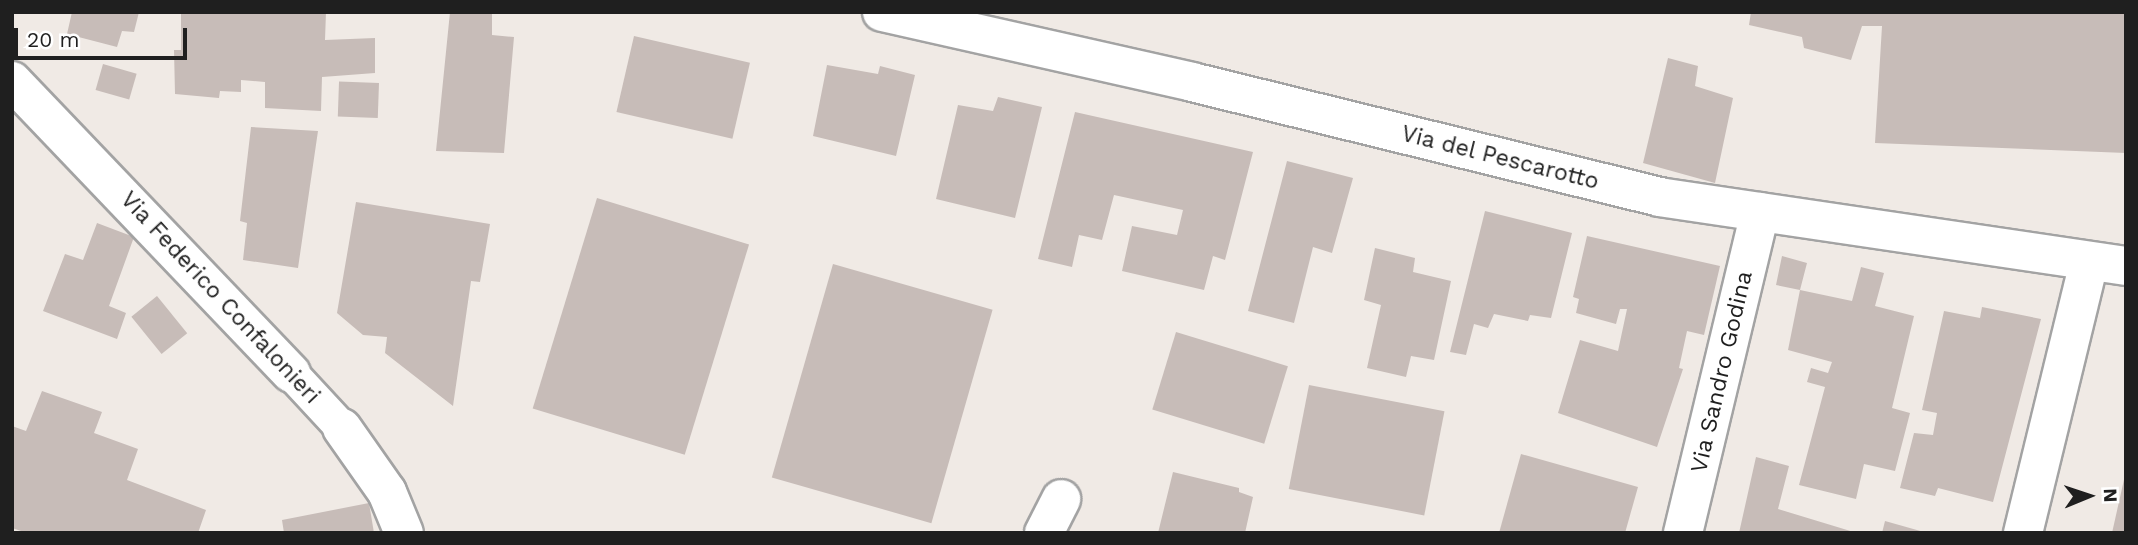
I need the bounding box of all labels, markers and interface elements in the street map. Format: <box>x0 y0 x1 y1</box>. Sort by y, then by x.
scale bar <box>18 14 191 58</box>
text: 20 m <box>27 27 79 52</box>
street label: Via del Pescarotto <box>1398 120 1602 196</box>
street label: Via Federico Confalonieri <box>114 186 326 410</box>
street label: Via Sandro Godina <box>1685 268 1759 476</box>
north arrow <box>2054 461 2124 531</box>
text: N <box>2099 488 2122 503</box>

